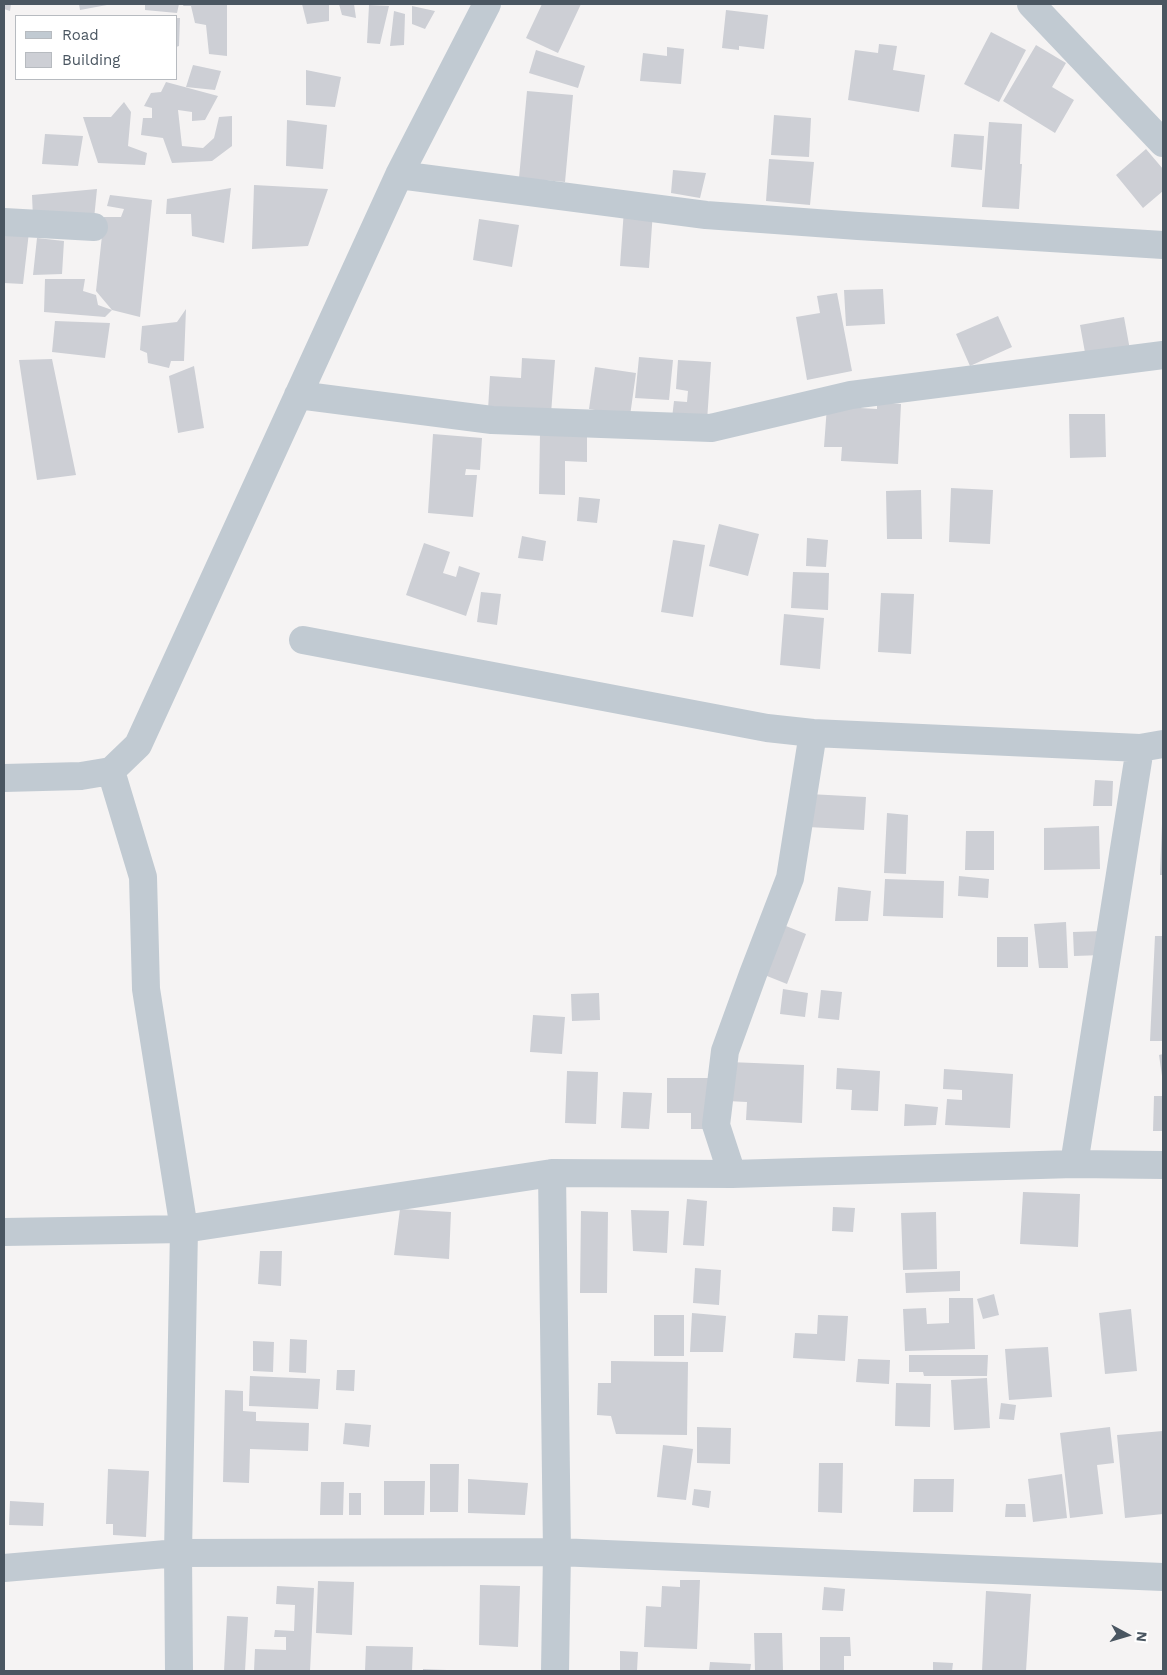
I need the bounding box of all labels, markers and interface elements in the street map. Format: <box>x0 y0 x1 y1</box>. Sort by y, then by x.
legend <box>15 15 178 80</box>
text: Road <box>62 26 99 44</box>
text: Building <box>62 51 120 69</box>
north arrow <box>1102 1610 1152 1660</box>
text: N <box>1133 1631 1150 1643</box>

